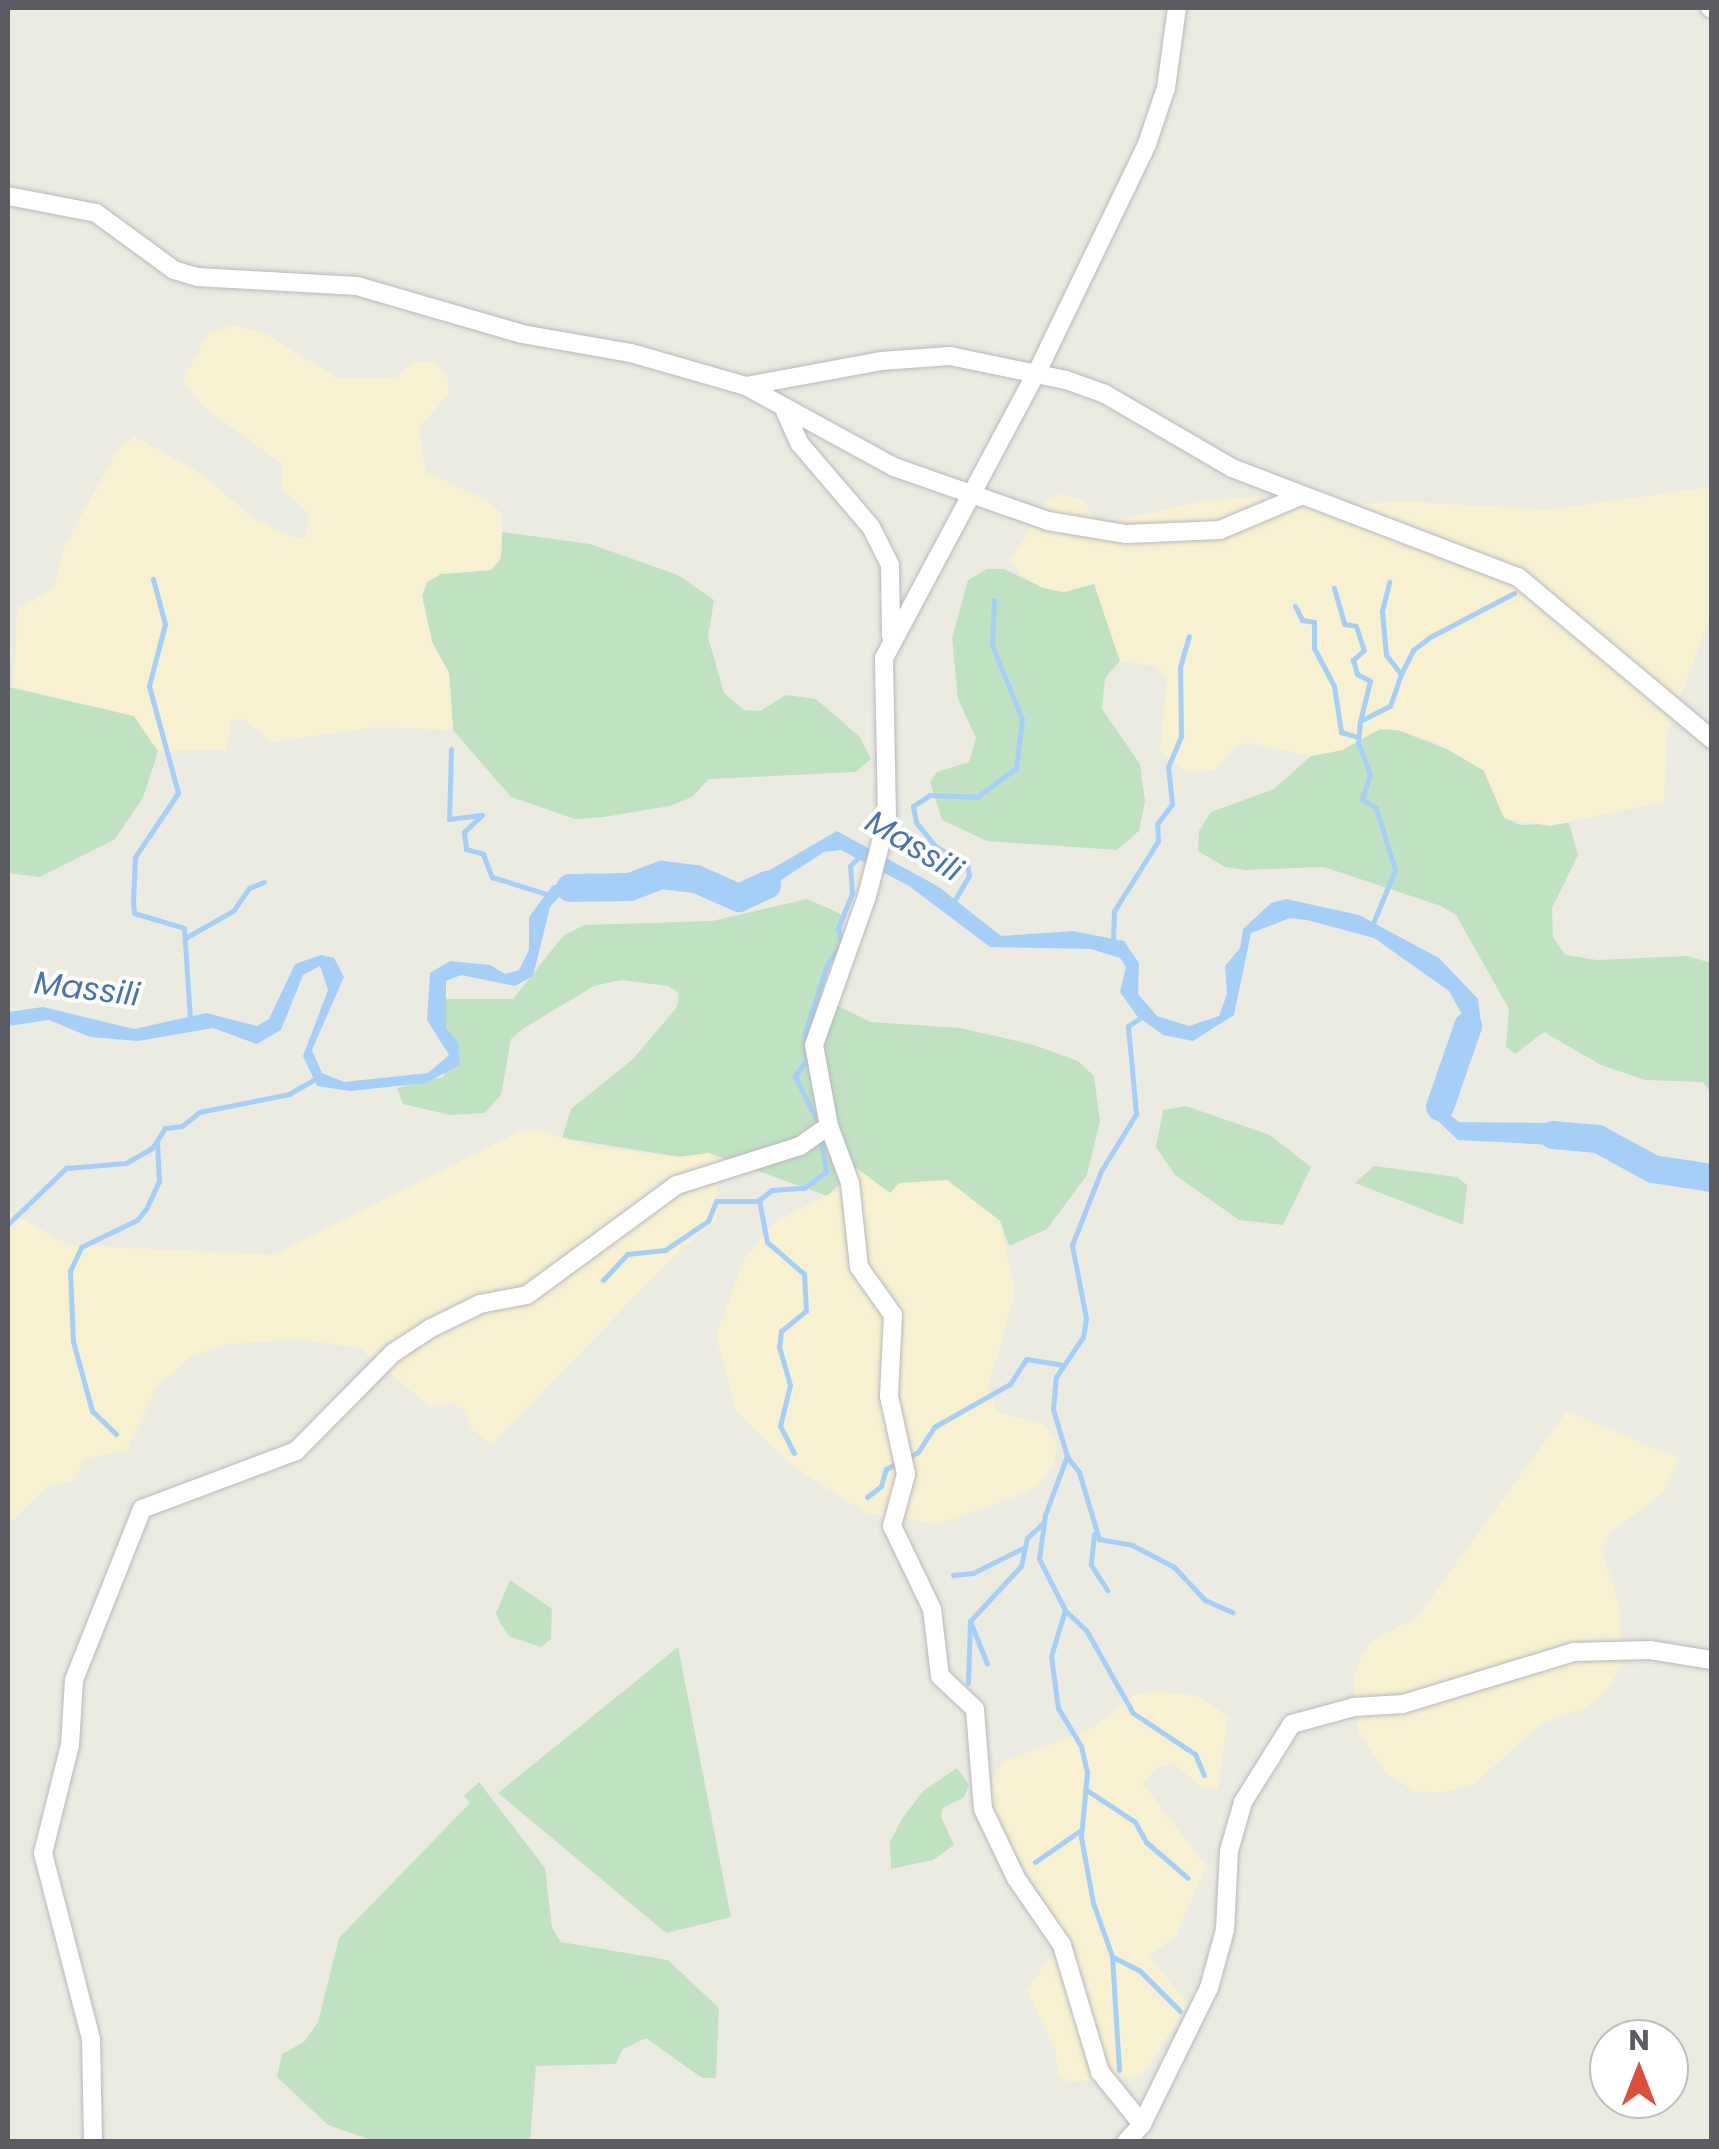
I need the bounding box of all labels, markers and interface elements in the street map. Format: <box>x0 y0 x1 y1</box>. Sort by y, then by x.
water label: Massili <box>859 802 969 890</box>
water label: Massili <box>32 963 142 1015</box>
north arrow <box>1589 2019 1689 2119</box>
text: N <box>1628 2021 1650 2060</box>

